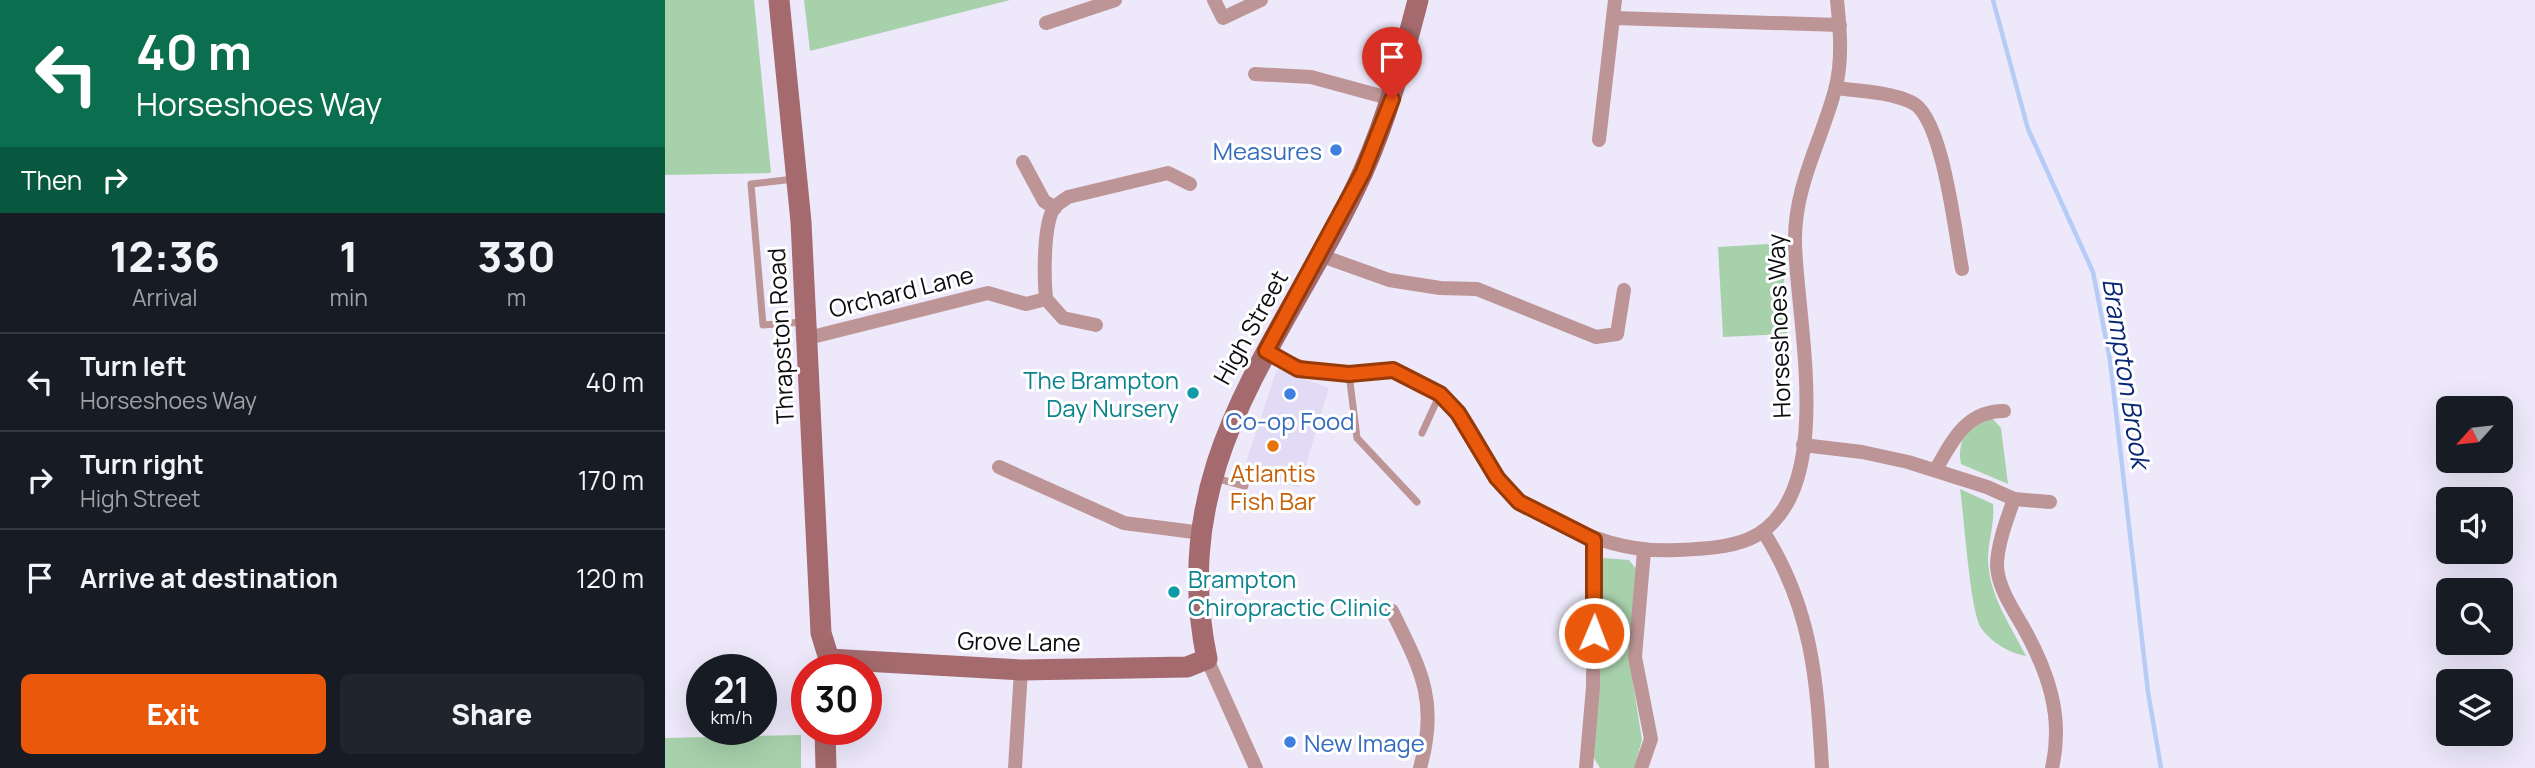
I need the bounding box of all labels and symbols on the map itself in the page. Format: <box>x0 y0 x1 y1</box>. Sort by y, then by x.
pin <box>1362 27 1422 99</box>
place label: Measures <box>1213 134 1322 167</box>
marker: Measures <box>1328 142 1344 158</box>
street label: Horseshoes Way <box>1758 233 1798 419</box>
street label: Thrapston Road <box>759 247 801 425</box>
street label: Orchard Lane <box>825 257 977 325</box>
street label: High Street <box>1205 264 1295 390</box>
water label: Brampton Brook <box>2094 276 2160 474</box>
place label: The Brampton Day Nursery <box>1023 363 1179 424</box>
marker: The Brampton Day Nursery <box>1185 385 1201 401</box>
marker: Co-op Food <box>1282 386 1298 402</box>
north arrow <box>2436 396 2513 472</box>
place label: Co-op Food <box>1226 404 1355 437</box>
marker: Atlantis Fish Bar <box>1265 438 1281 454</box>
place label: Atlantis Fish Bar <box>1230 456 1316 517</box>
place label: Brampton Chiropractic Clinic <box>1188 562 1391 623</box>
marker: Brampton Chiropractic Clinic <box>1166 584 1182 600</box>
position arrow <box>1557 596 1631 670</box>
street label: Grove Lane <box>957 623 1081 659</box>
speed limit sign: 30 <box>791 654 882 745</box>
place label: New Image <box>1304 726 1425 759</box>
marker: New Image <box>1282 734 1298 750</box>

